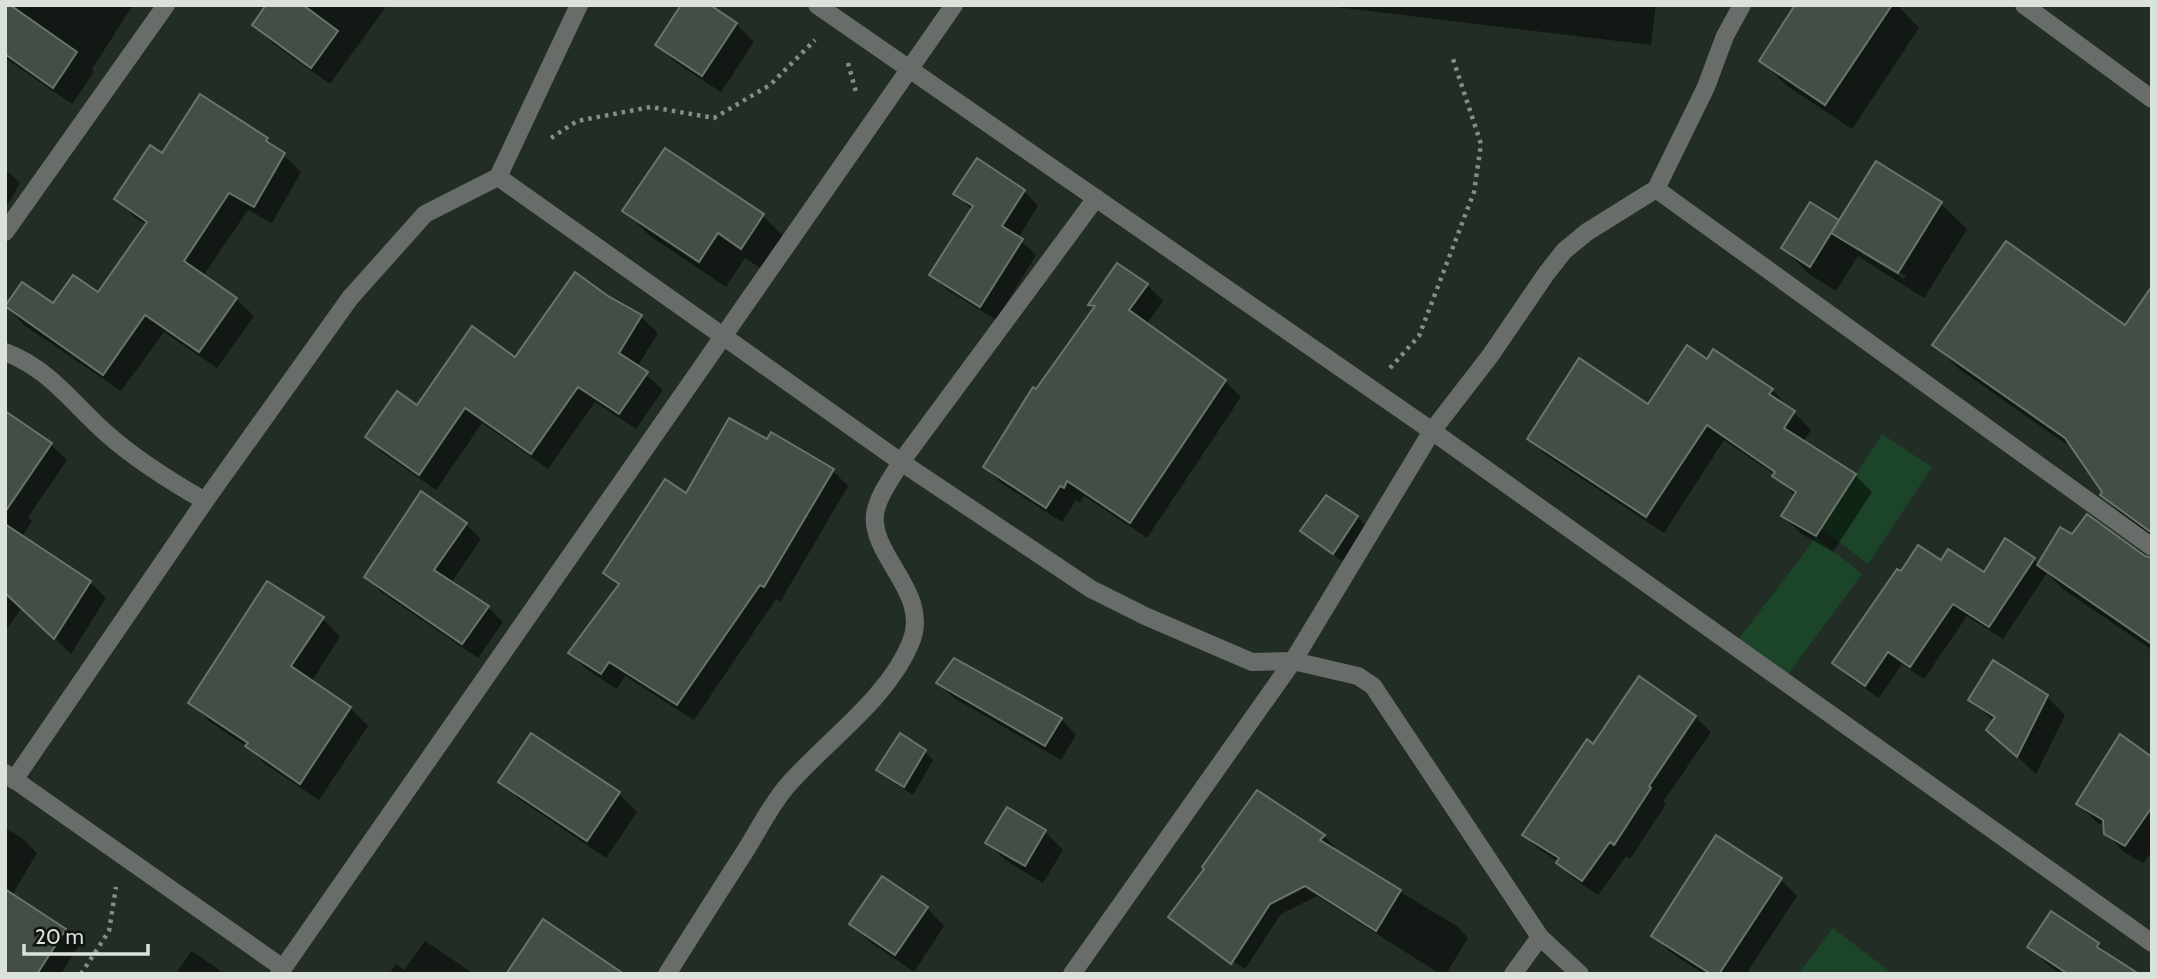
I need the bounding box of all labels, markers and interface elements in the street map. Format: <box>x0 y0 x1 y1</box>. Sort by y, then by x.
scale bar <box>24 912 149 956</box>
text: 20 m <box>35 924 84 949</box>

